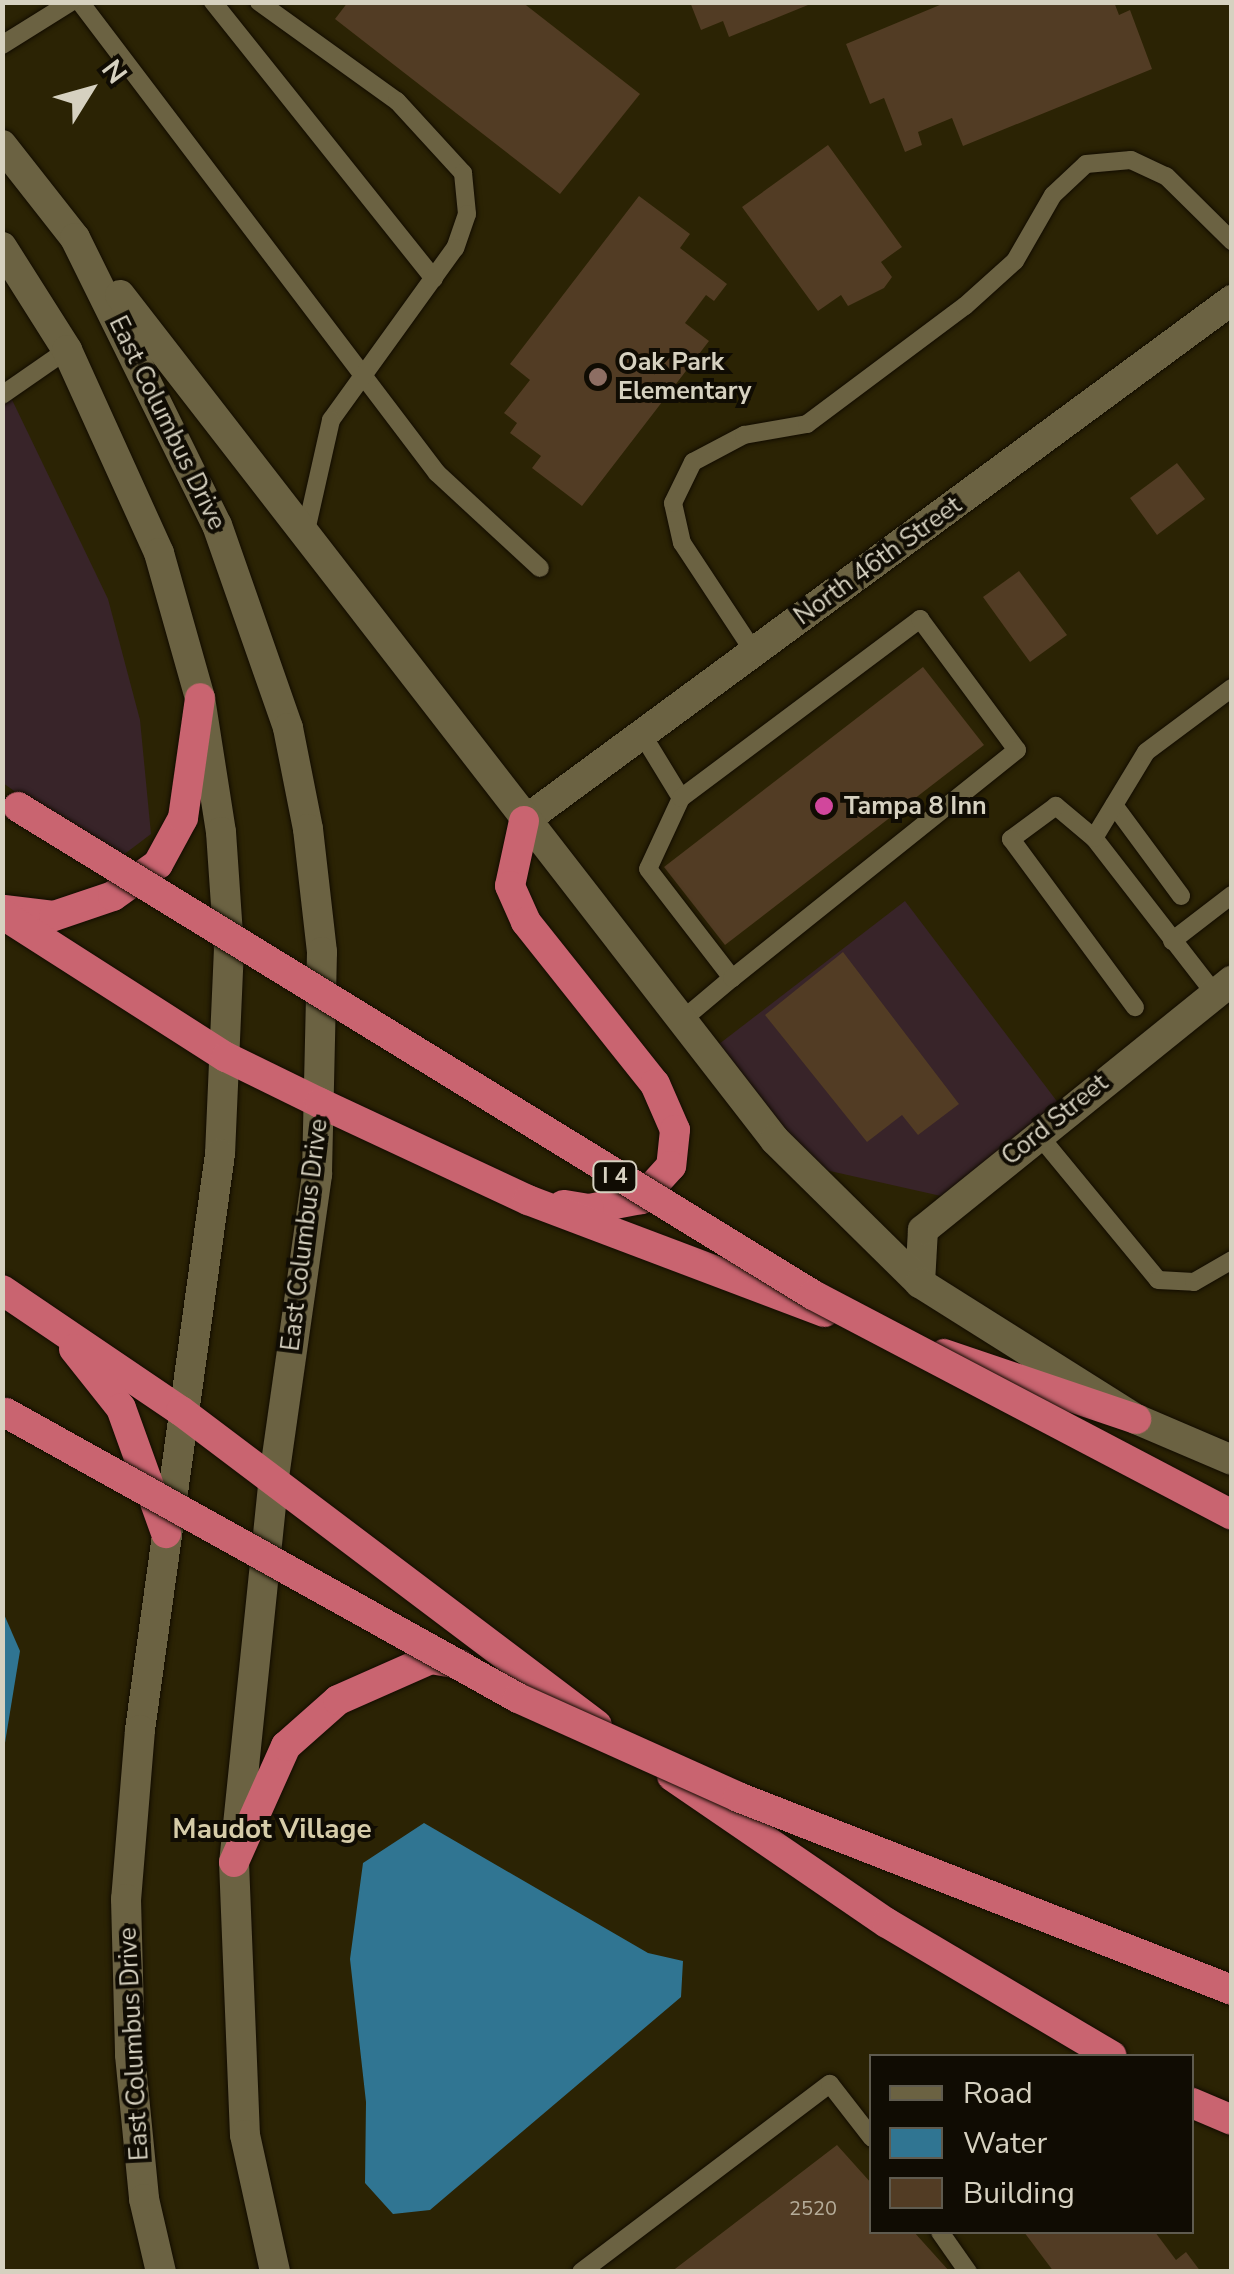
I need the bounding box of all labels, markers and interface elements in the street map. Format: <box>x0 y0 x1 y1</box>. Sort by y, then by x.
north arrow <box>40 40 140 140</box>
text: N <box>92 52 135 92</box>
street label: East Columbus Drive <box>102 311 232 535</box>
place label: Oak Park Elementary <box>618 348 751 407</box>
marker: Oak Park Elementary <box>587 366 609 388</box>
street label: North 46th Street <box>789 490 967 632</box>
place label: Tampa 8 Inn <box>844 791 987 821</box>
marker: Tampa 8 Inn <box>813 795 835 817</box>
street label: Cord Street <box>996 1068 1114 1172</box>
street label: East Columbus Drive <box>276 1117 334 1353</box>
road number: I 4 <box>590 1160 640 1194</box>
district label: Maudot Village <box>172 1812 372 1846</box>
street label: East Columbus Drive <box>113 1927 155 2161</box>
legend <box>869 2054 1194 2234</box>
text: Road <box>963 2073 1033 2114</box>
text: Water <box>963 2123 1047 2164</box>
text: Building <box>963 2173 1075 2214</box>
house number: 2520 <box>789 2196 837 2220</box>

